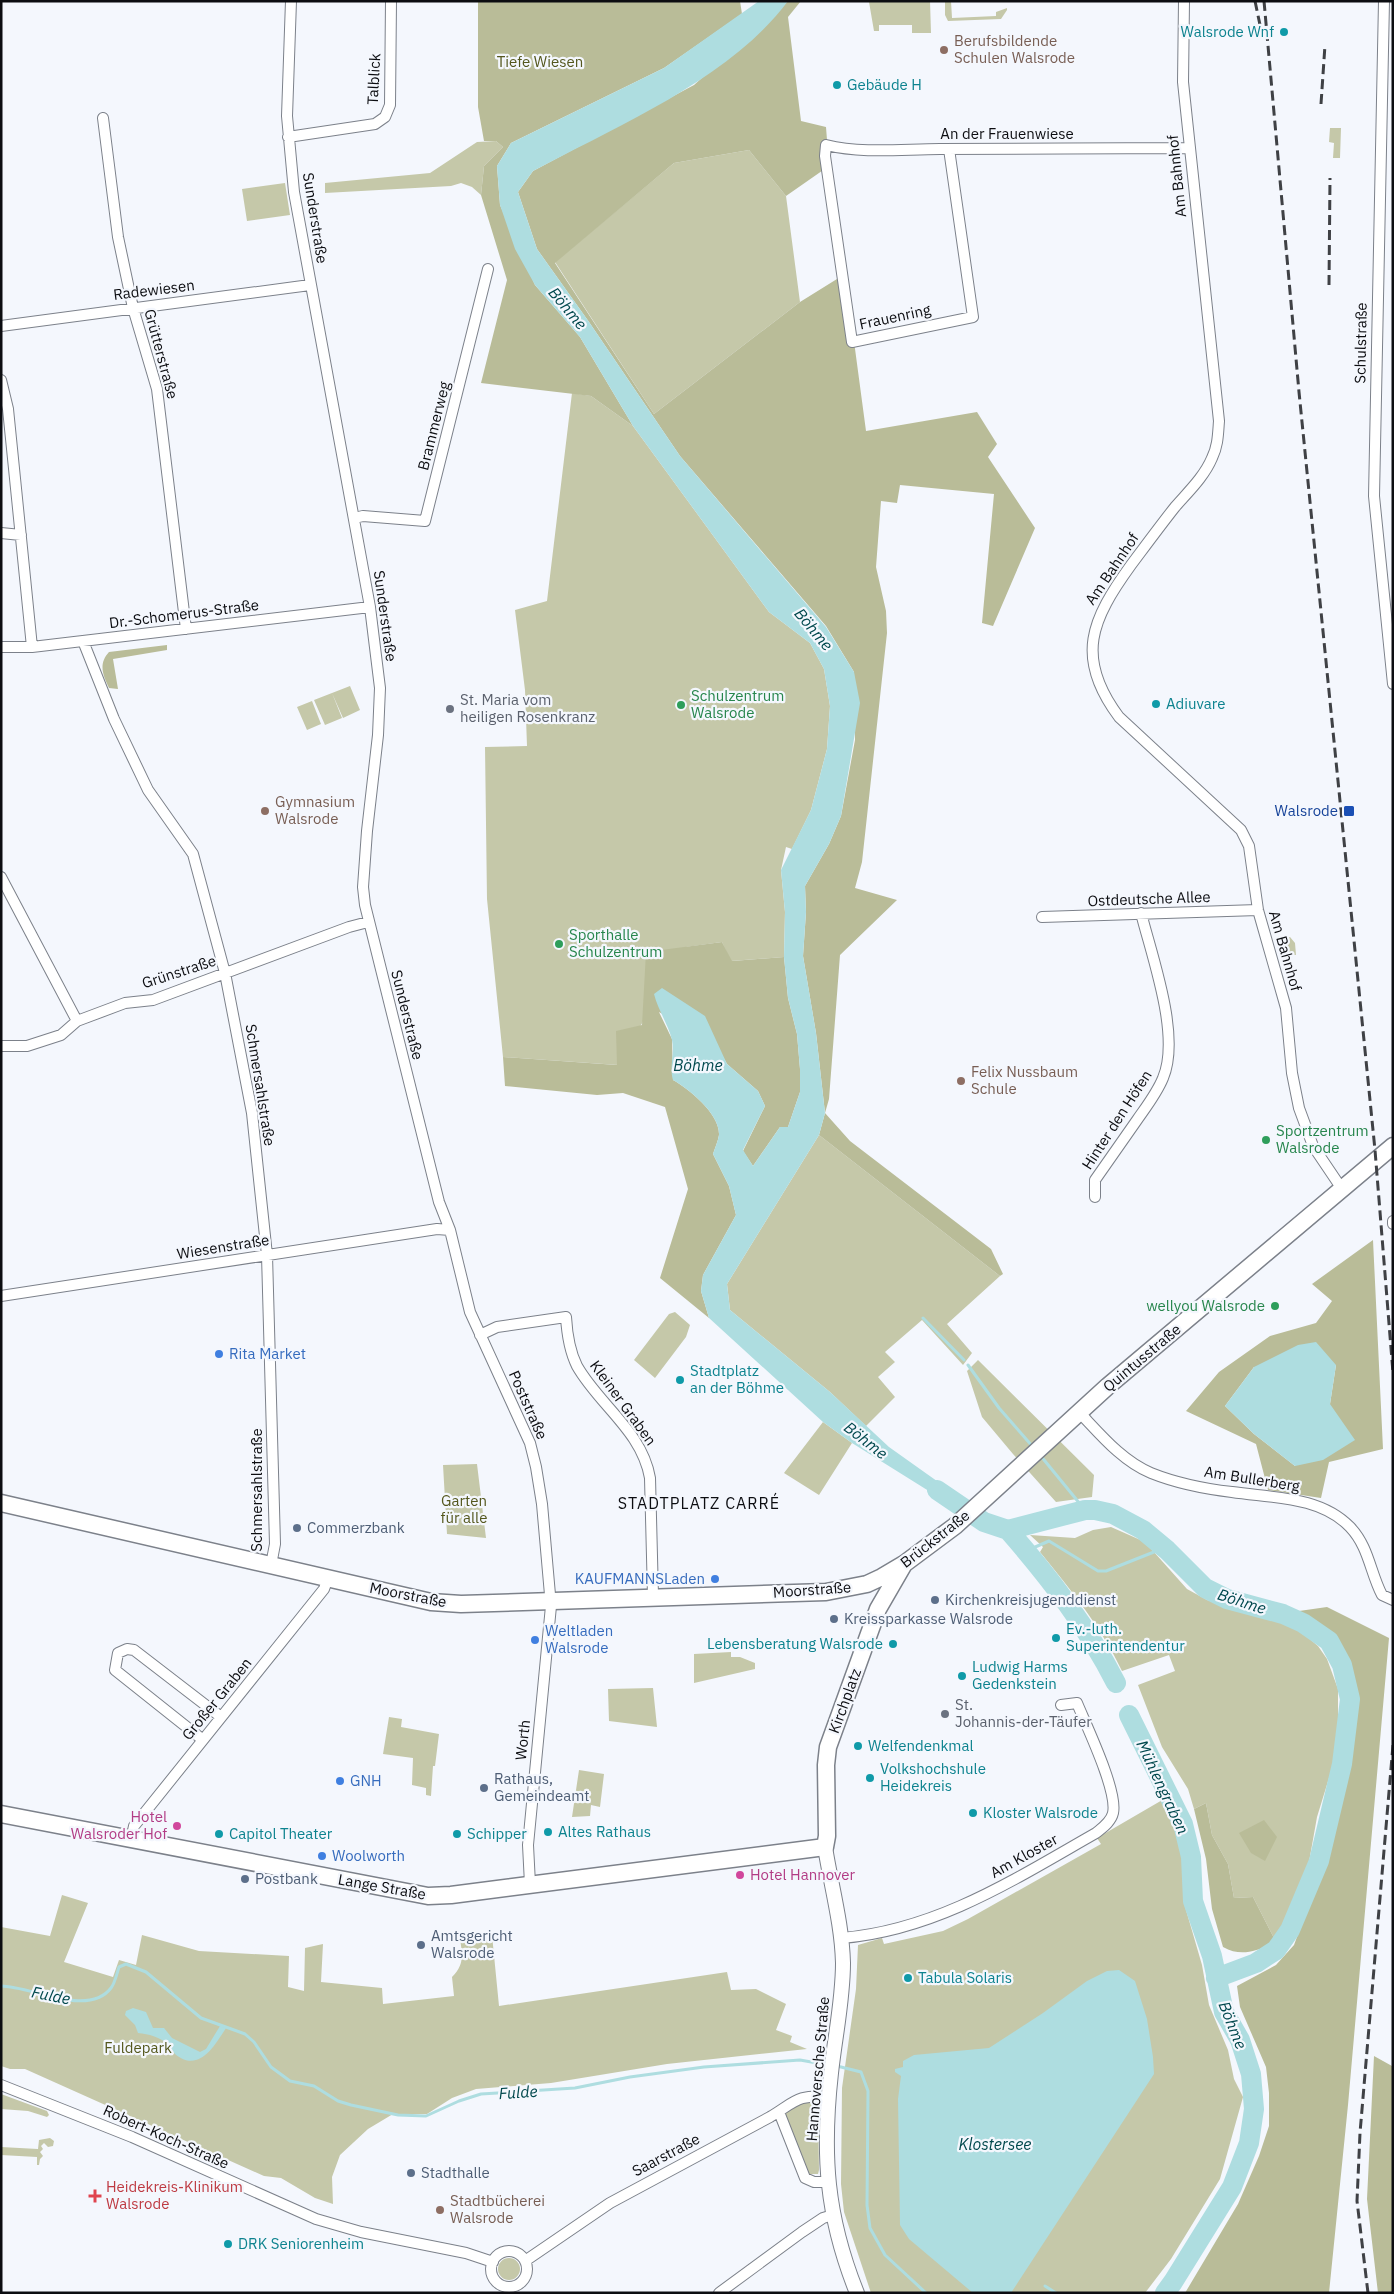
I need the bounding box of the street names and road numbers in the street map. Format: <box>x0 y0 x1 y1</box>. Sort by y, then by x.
street label: Talblick <box>363 53 384 105</box>
street label: An der Frauenwiese <box>940 124 1074 143</box>
street label: Am Bahnhof <box>1163 134 1190 218</box>
street label: Sunderstraße <box>299 171 332 265</box>
street label: Radewiesen <box>112 275 196 304</box>
street label: Frauenring <box>857 300 932 333</box>
street label: Schulstraße <box>1350 302 1371 384</box>
street label: Grütterstraße <box>140 307 183 401</box>
street label: Brammerweg <box>413 379 454 472</box>
street label: Am Bahnhof <box>1081 529 1143 608</box>
street label: Sunderstraße <box>370 569 401 663</box>
street label: Dr.-Schomerus-Straße <box>108 595 260 632</box>
street label: Ostdeutsche Allee <box>1087 887 1211 910</box>
street label: Am Bahnhof <box>1265 908 1306 993</box>
street label: Grünstraße <box>139 951 218 992</box>
street label: Sunderstraße <box>387 968 428 1062</box>
street label: Schmersahlstraße <box>241 1023 280 1147</box>
street label: Hinter den Höfen <box>1077 1066 1156 1173</box>
street label: Wiesenstraße <box>175 1230 270 1263</box>
street label: Quintusstraße <box>1099 1319 1185 1396</box>
street label: Kleiner Graben <box>586 1356 661 1449</box>
street label: Poststraße <box>505 1367 552 1442</box>
street label: Schmersahlstraße <box>247 1428 266 1552</box>
street label: Am Bullerberg <box>1203 1462 1301 1495</box>
street label: Brückstraße <box>896 1506 973 1572</box>
street label: Moorstraße <box>772 1577 852 1602</box>
street label: Moorstraße <box>368 1578 448 1611</box>
street label: Großer Graben <box>178 1654 256 1744</box>
street label: Kirchplatz <box>824 1666 865 1736</box>
street label: Worth <box>511 1719 534 1761</box>
street label: Am Kloster <box>987 1829 1061 1882</box>
street label: Lange Straße <box>337 1869 428 1904</box>
street label: Hannoversche Straße <box>802 1996 833 2142</box>
street label: Robert-Koch-Straße <box>100 2100 232 2173</box>
street label: Saarstraße <box>629 2129 703 2180</box>

